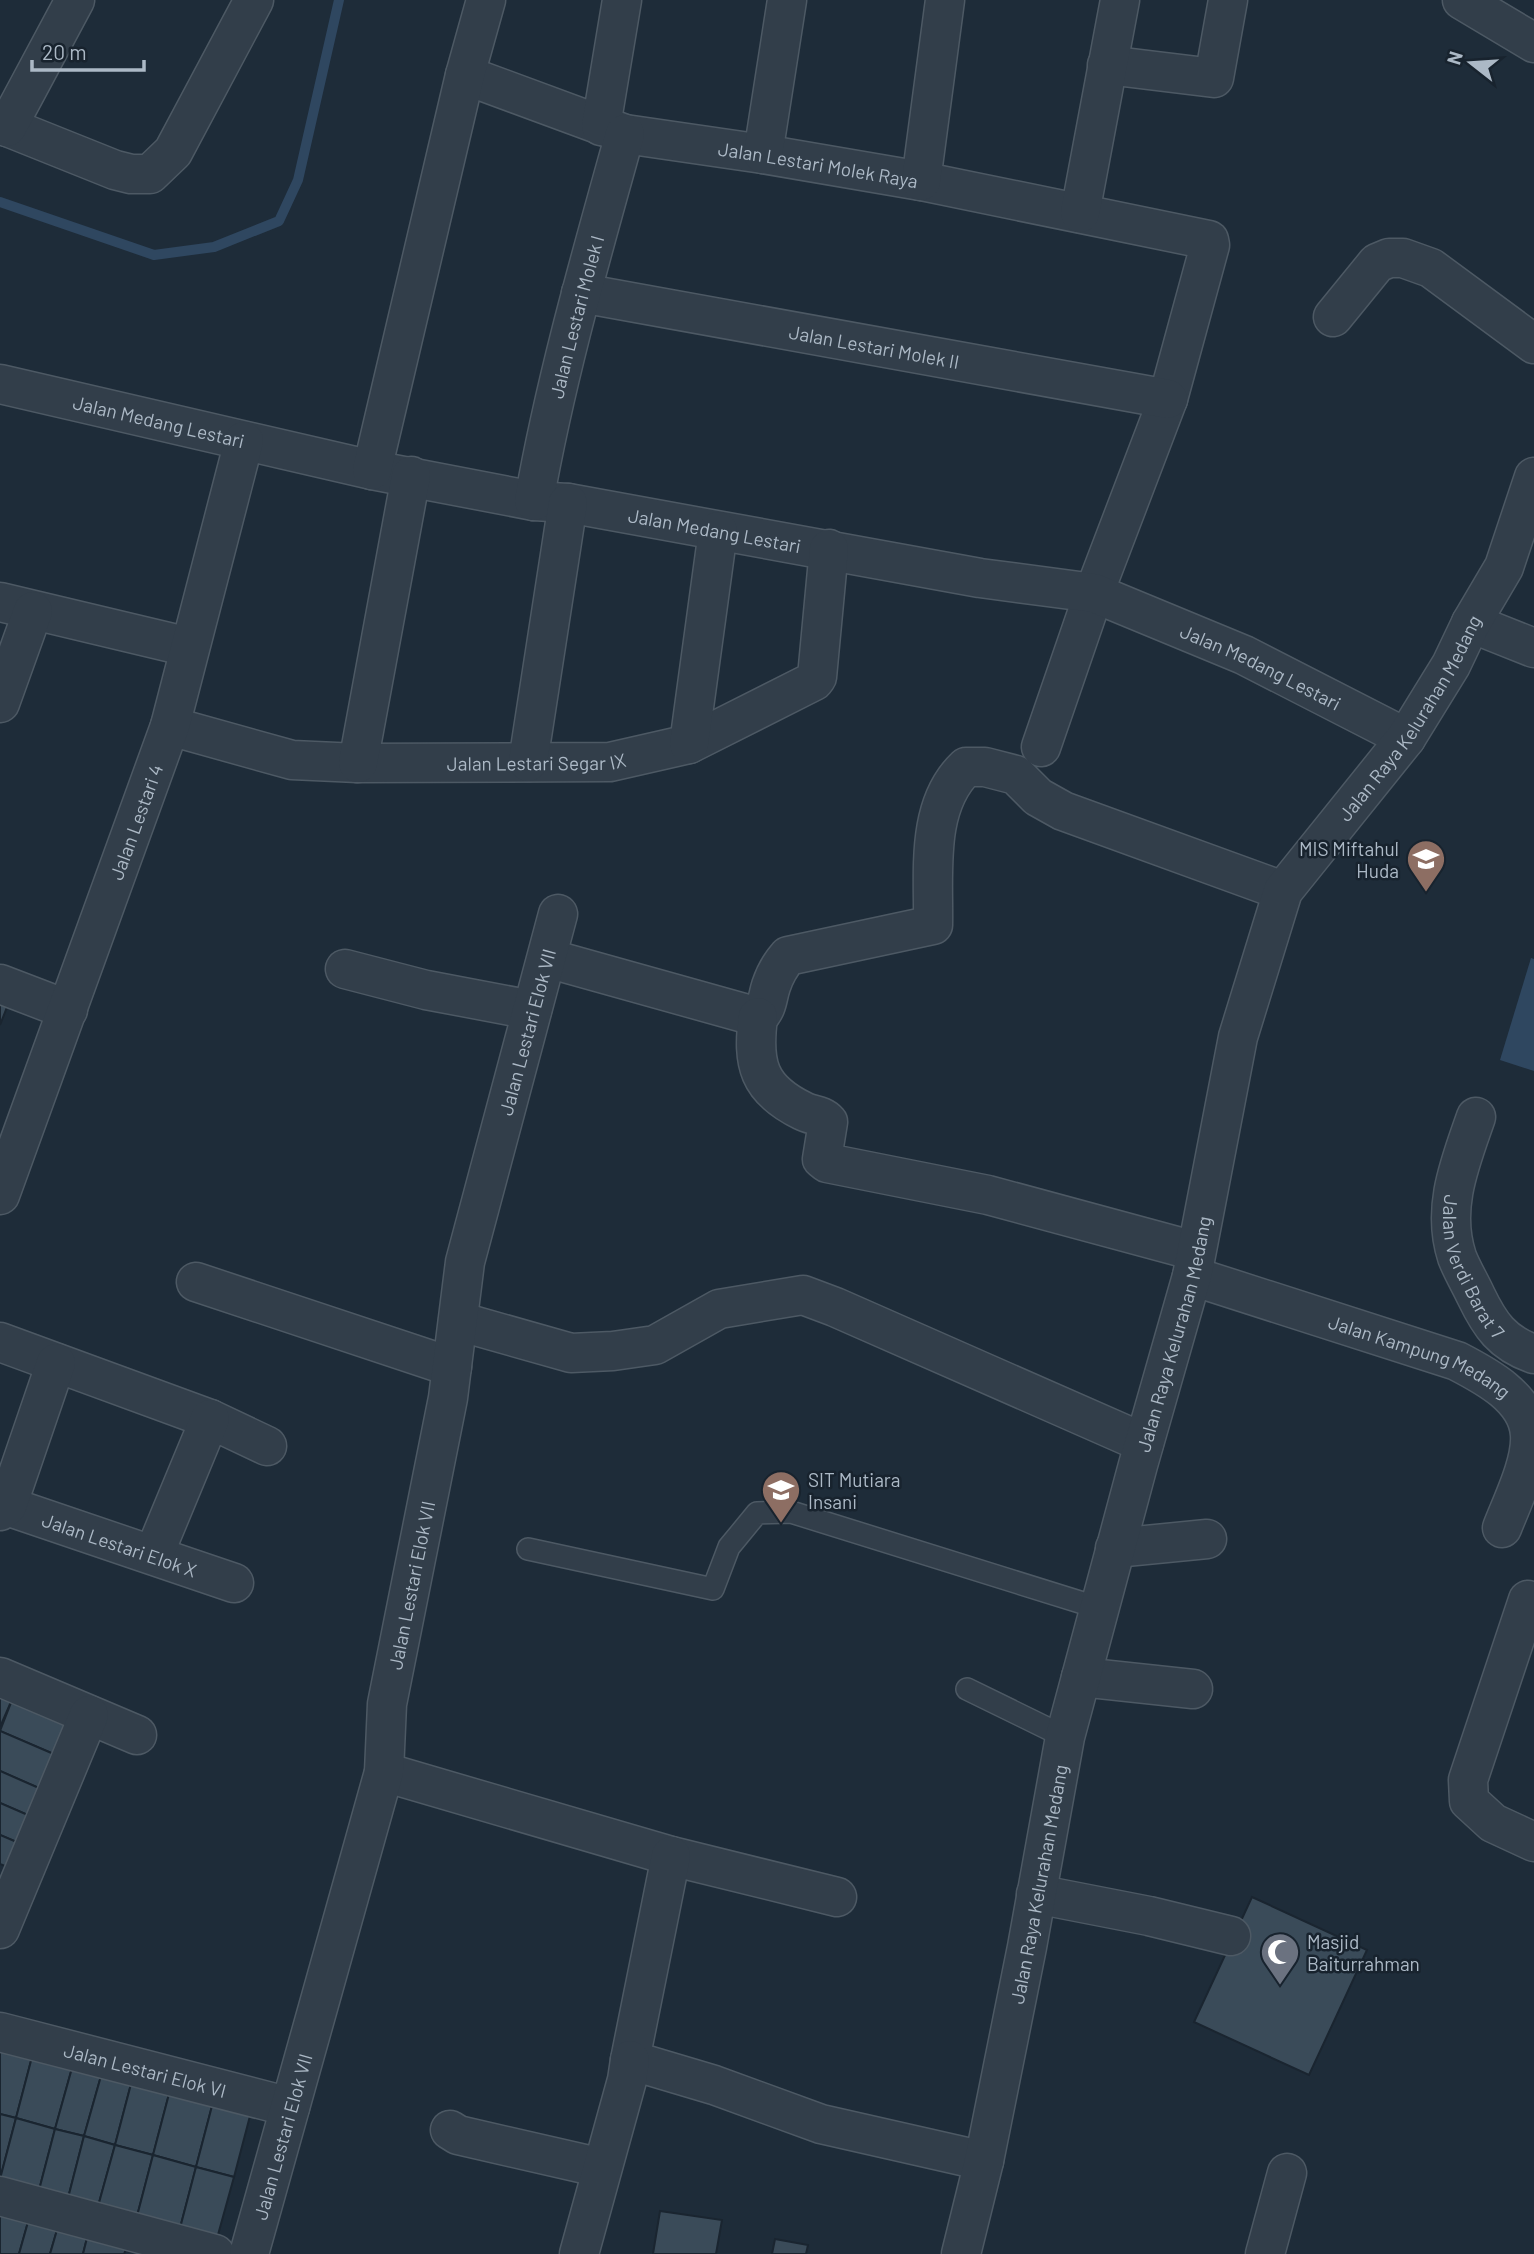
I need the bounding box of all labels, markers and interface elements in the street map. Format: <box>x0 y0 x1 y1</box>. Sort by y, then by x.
scale bar <box>32 28 144 72</box>
north arrow <box>1436 28 1506 98</box>
text: 20 m <box>42 39 87 64</box>
text: N <box>1441 48 1467 67</box>
street label: Jalan Lestari Molek Raya <box>717 136 920 192</box>
street label: Jalan Lestari Molek I <box>544 233 608 401</box>
street label: Jalan Lestari Molek II <box>787 319 961 373</box>
street label: Jalan Medang Lestari <box>71 390 247 452</box>
street label: Jalan Medang Lestari <box>627 503 803 557</box>
street label: Jalan Raya Kelurahan Medang <box>1333 610 1485 825</box>
street label: Jalan Medang Lestari <box>1177 619 1345 714</box>
street label: Jalan Lestari Segar IX <box>447 747 628 774</box>
street label: Jalan Lestari 4 <box>104 761 167 883</box>
place label: MIS Miftahul Huda <box>1299 837 1399 882</box>
school or university icon: MIS Miftahul Huda <box>1405 838 1447 893</box>
street label: Jalan Lestari Elok VII <box>493 946 560 1118</box>
street label: Jalan Verdi Barat 7 <box>1439 1194 1510 1343</box>
street label: Jalan Raya Kelurahan Medang <box>1131 1214 1215 1454</box>
street label: Jalan Kampung Medang <box>1326 1309 1516 1403</box>
place label: SIT Mutiara Insani <box>808 1468 900 1513</box>
school or university icon: SIT Mutiara Insani <box>760 1469 802 1524</box>
street label: Jalan Lestari Elok VII <box>383 1499 439 1671</box>
street label: Jalan Lestari Elok X <box>39 1507 200 1581</box>
street label: Jalan Raya Kelurahan Medang <box>1004 1762 1071 2006</box>
place label: Masjid Baiturrahman <box>1307 1930 1420 1975</box>
mosque icon: Masjid Baiturrahman <box>1259 1931 1301 1986</box>
street label: Jalan Lestari Elok VI <box>62 2038 229 2102</box>
street label: Jalan Lestari Elok VII <box>248 2051 316 2222</box>

